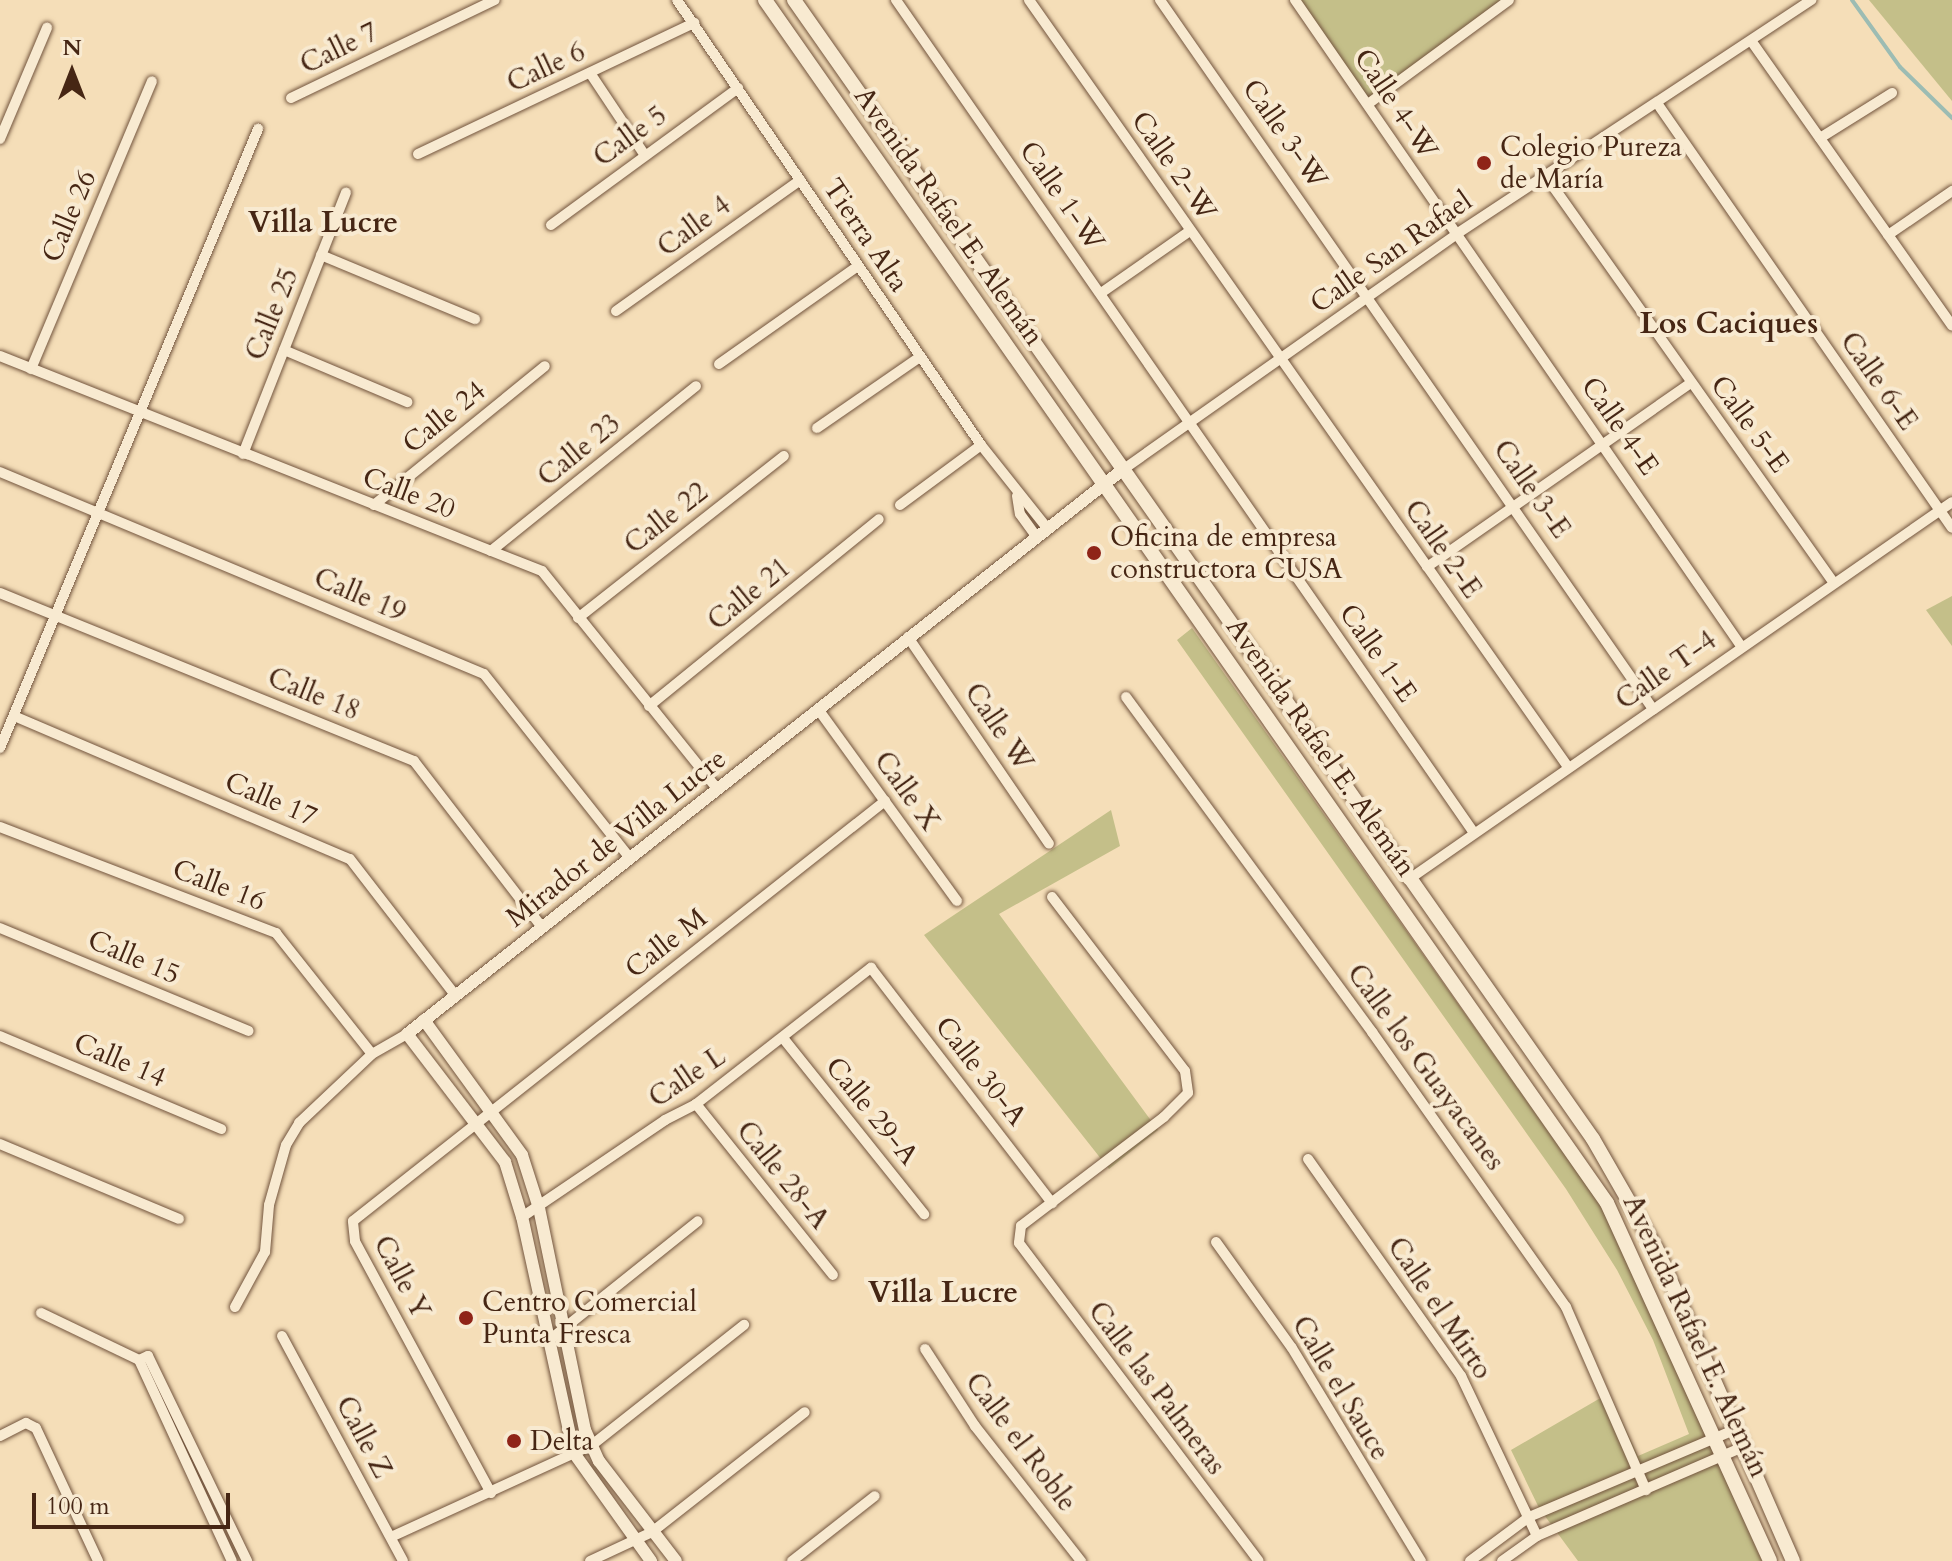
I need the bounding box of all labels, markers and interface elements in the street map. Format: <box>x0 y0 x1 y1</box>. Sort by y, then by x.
street label: Calle 7 <box>295 15 383 81</box>
north arrow <box>32 32 112 112</box>
text: N <box>62 33 82 63</box>
street label: Calle 6 <box>502 34 590 100</box>
street label: Calle 4-W <box>1347 42 1445 166</box>
street label: Calle 3-W <box>1235 73 1335 195</box>
street label: Avenida Rafael E. Alemán <box>847 80 1051 352</box>
street label: Calle 5 <box>587 98 673 174</box>
street label: Calle 2-W <box>1124 105 1224 227</box>
place label: Colegio Pureza de María <box>1500 130 1682 196</box>
street label: Calle 1-W <box>1012 135 1112 257</box>
marker: Colegio Pureza de María <box>1475 154 1493 172</box>
street label: Calle 26 <box>35 165 103 267</box>
street label: Tierra Alta <box>816 172 916 298</box>
street label: Calle San Rafael <box>1304 184 1478 320</box>
street label: Calle 4 <box>651 188 737 264</box>
district label: Villa Lucre <box>248 205 398 241</box>
street label: Calle 25 <box>238 263 306 365</box>
district label: Los Caciques <box>1640 306 1818 342</box>
street label: Calle 6-E <box>1833 325 1925 437</box>
street label: Calle 5-E <box>1703 369 1797 479</box>
street label: Calle 4-E <box>1574 370 1666 482</box>
street label: Calle 24 <box>396 374 492 460</box>
street label: Calle 23 <box>531 407 627 493</box>
street label: Calle 3-E <box>1486 433 1578 545</box>
street label: Calle 20 <box>358 460 460 526</box>
street label: Calle 22 <box>618 475 714 561</box>
street label: Calle 2-E <box>1397 493 1489 605</box>
place label: Oficina de empresa constructora CUSA <box>1110 520 1342 586</box>
marker: Oficina de empresa constructora CUSA <box>1085 544 1103 562</box>
street label: Calle 21 <box>701 551 797 637</box>
street label: Calle 19 <box>309 561 411 629</box>
street label: Calle 1-E <box>1332 597 1424 709</box>
street label: Avenida Rafael E. Alemán <box>1219 611 1423 883</box>
street label: Calle T-4 <box>1609 623 1723 717</box>
street label: Calle 18 <box>263 660 365 728</box>
street label: Calle W <box>957 677 1041 777</box>
street label: Mirador de Villa Lucre <box>499 742 733 934</box>
street label: Calle X <box>867 745 947 837</box>
street label: Calle 17 <box>220 765 322 833</box>
street label: Calle 16 <box>168 852 270 918</box>
street label: Calle M <box>618 901 714 985</box>
street label: Calle 15 <box>83 923 185 991</box>
street label: Calle los Guayacanes <box>1340 957 1512 1177</box>
street label: Calle 30-A <box>928 1010 1034 1132</box>
street label: Calle 14 <box>69 1026 171 1094</box>
street label: Calle L <box>642 1039 732 1115</box>
street label: Calle 29-A <box>818 1050 926 1172</box>
street label: Calle 28-A <box>729 1114 837 1236</box>
street label: Avenida Rafael E. Alemán <box>1616 1189 1776 1483</box>
street label: Calle Y <box>366 1230 438 1324</box>
street label: Calle el Mirto <box>1380 1231 1500 1385</box>
district label: Villa Lucre <box>868 1275 1018 1311</box>
place label: Centro Comercial Punta Fresca <box>482 1285 697 1351</box>
street label: Calle las Palmeras <box>1081 1295 1233 1481</box>
marker: Centro Comercial Punta Fresca <box>457 1309 475 1327</box>
street label: Calle el Sauce <box>1285 1310 1397 1466</box>
street label: Calle el Roble <box>958 1366 1084 1518</box>
street label: Calle Z <box>329 1390 399 1484</box>
place label: Delta <box>530 1424 594 1458</box>
marker: Delta <box>505 1432 523 1450</box>
scale bar <box>36 1477 234 1527</box>
text: 100 m <box>46 1490 110 1523</box>

